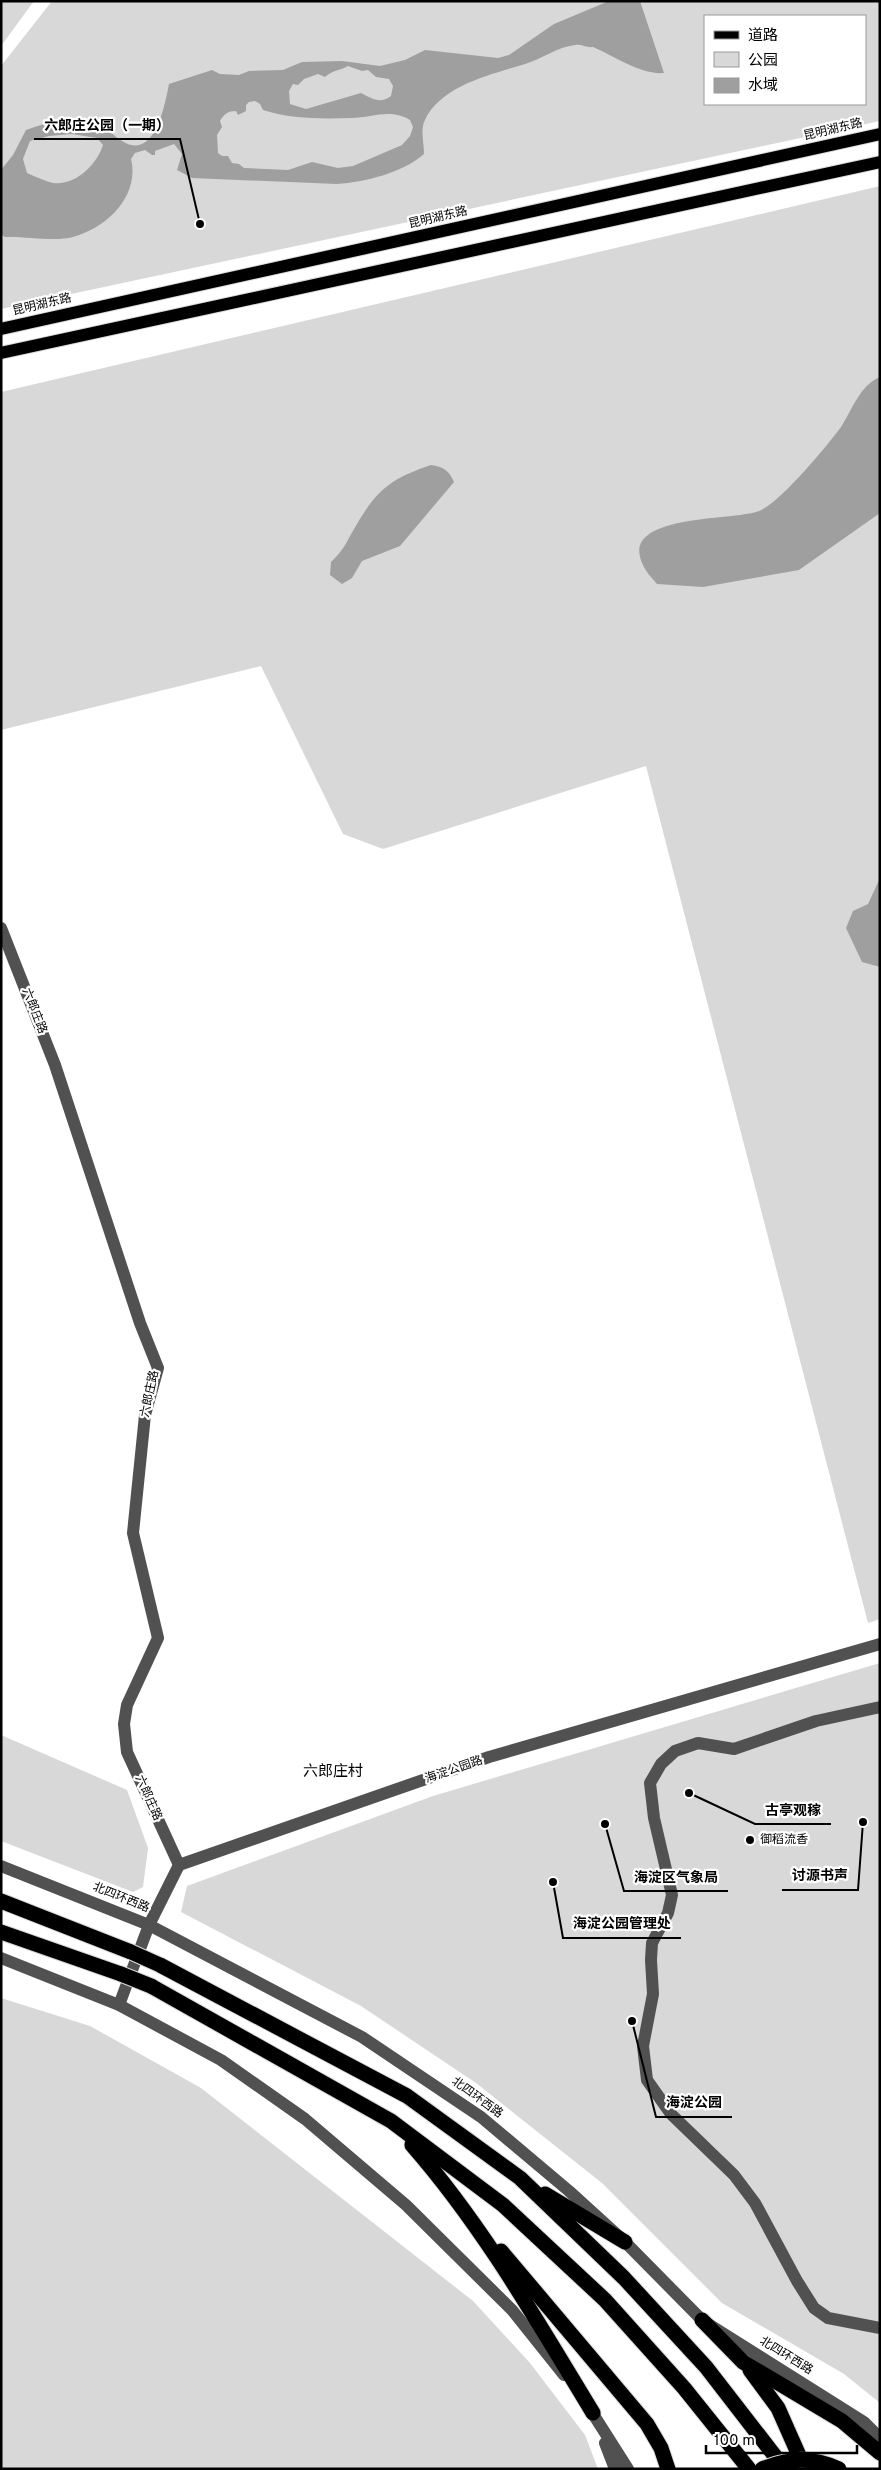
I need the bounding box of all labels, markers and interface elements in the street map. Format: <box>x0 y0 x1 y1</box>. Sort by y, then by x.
legend <box>704 15 866 105</box>
text: 道路 <box>748 27 778 46</box>
text: 公园 <box>748 52 778 71</box>
text: 水域 <box>748 77 778 96</box>
callout: 六郎庄公园（一期） <box>34 110 180 139</box>
street label: 昆明湖东路 <box>802 115 864 145</box>
text: 六郎庄公园（一期） <box>44 117 170 135</box>
street label: 昆明湖东路 <box>407 203 469 233</box>
street label: 昆明湖东路 <box>11 290 73 320</box>
street label: 六郎庄路 <box>18 986 50 1036</box>
street label: 六郎庄路 <box>137 1369 163 1419</box>
street label: 海淀公园路 <box>423 1753 485 1787</box>
district label: 六郎庄村 <box>303 1762 363 1782</box>
street label: 六郎庄路 <box>131 1773 165 1823</box>
callout: 古亭观稼 <box>755 1795 831 1824</box>
text: 古亭观稼 <box>765 1802 821 1820</box>
place label: 御稻流香 <box>760 1832 808 1848</box>
marker: 御稻流香 <box>744 1834 756 1846</box>
callout: 讨源书声 <box>782 1861 858 1890</box>
callout: 海淀区气象局 <box>624 1862 728 1891</box>
text: 讨源书声 <box>792 1868 848 1885</box>
text: 海淀区气象局 <box>634 1870 718 1887</box>
street label: 北四环西路 <box>90 1879 152 1917</box>
callout: 海淀公园管理处 <box>563 1909 681 1938</box>
text: 海淀公园管理处 <box>573 1915 671 1933</box>
street label: 北四环西路 <box>448 2074 506 2122</box>
callout: 海淀公园 <box>656 2088 732 2117</box>
text: 海淀公园 <box>666 2095 722 2112</box>
street label: 北四环西路 <box>756 2333 816 2379</box>
scale bar <box>706 2422 857 2454</box>
text: 100 m <box>714 2432 755 2451</box>

